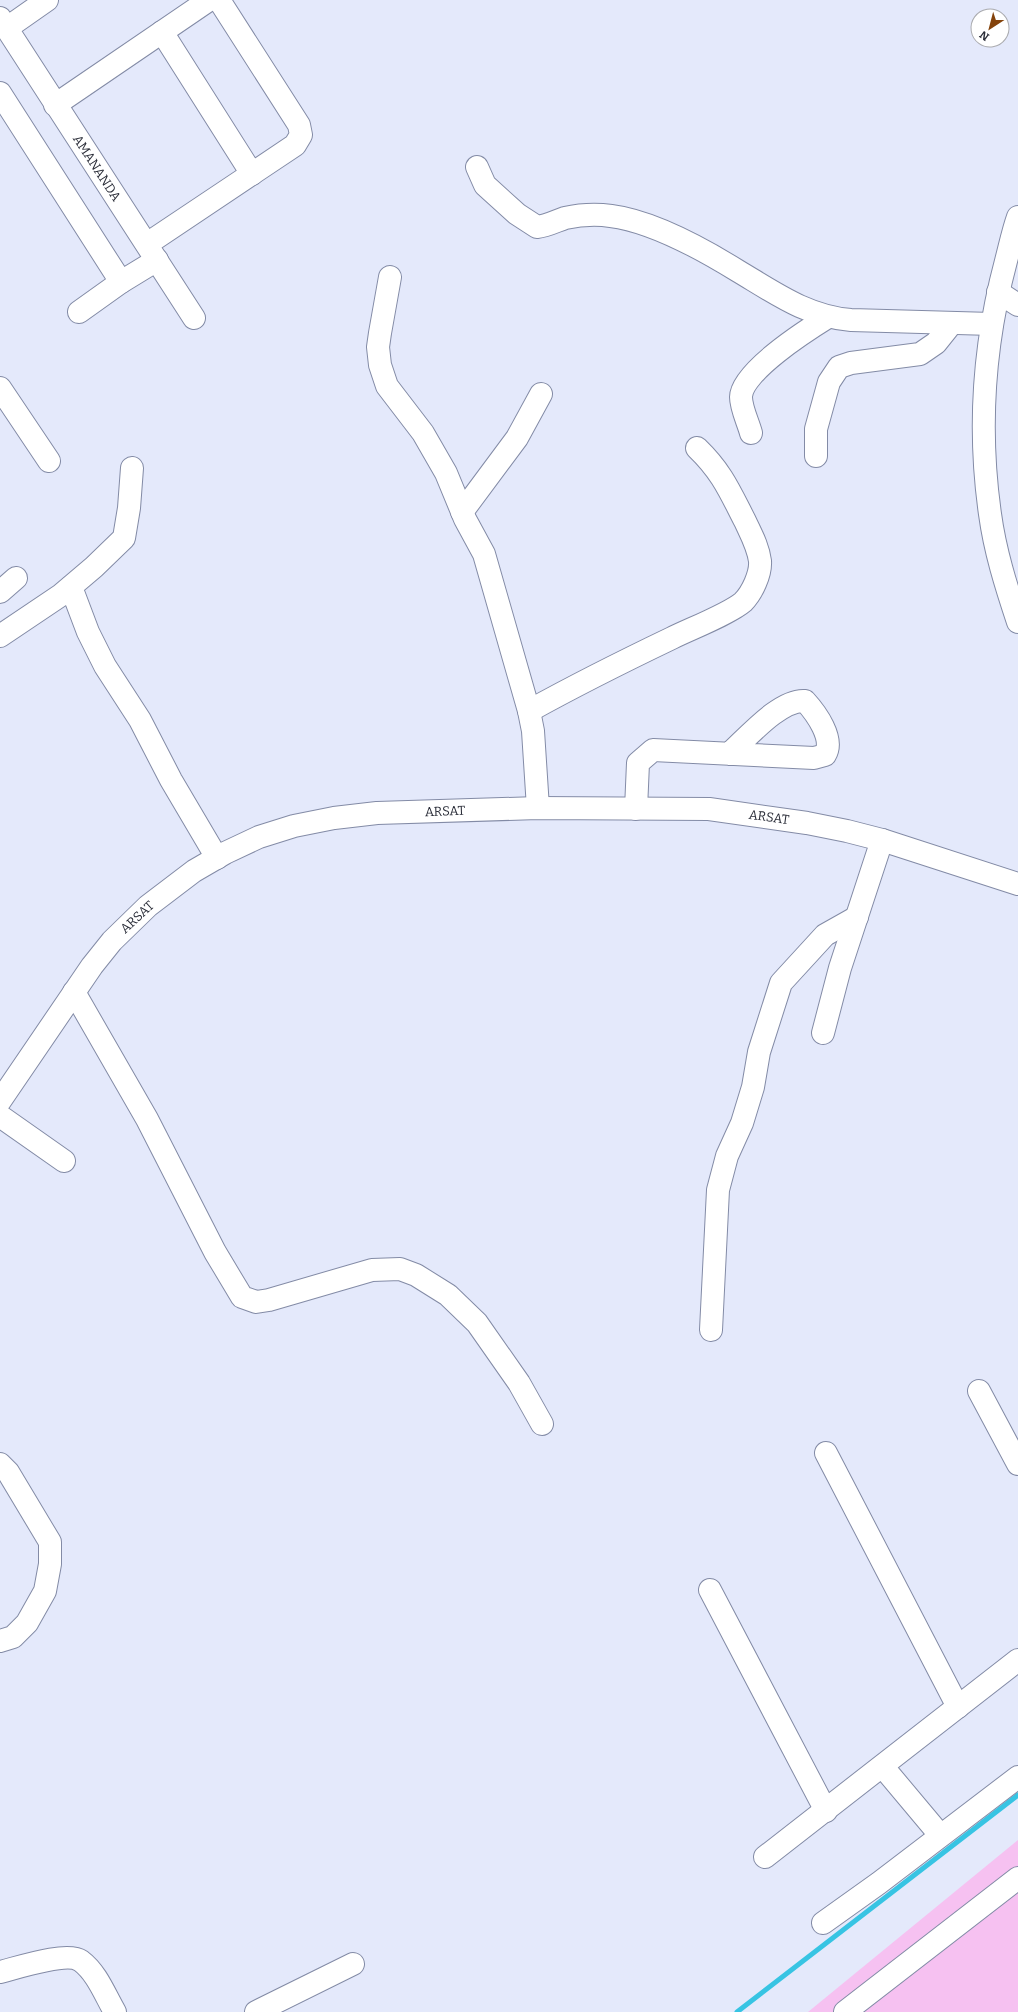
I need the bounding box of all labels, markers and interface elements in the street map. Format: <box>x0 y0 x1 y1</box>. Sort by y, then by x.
north arrow <box>970 8 1010 48</box>
text: N <box>977 28 992 43</box>
street label: AMANANDA <box>70 132 124 205</box>
street label: ARSAT <box>425 803 466 819</box>
street label: ARSAT <box>748 807 790 827</box>
street label: ARSAT <box>117 897 157 936</box>

